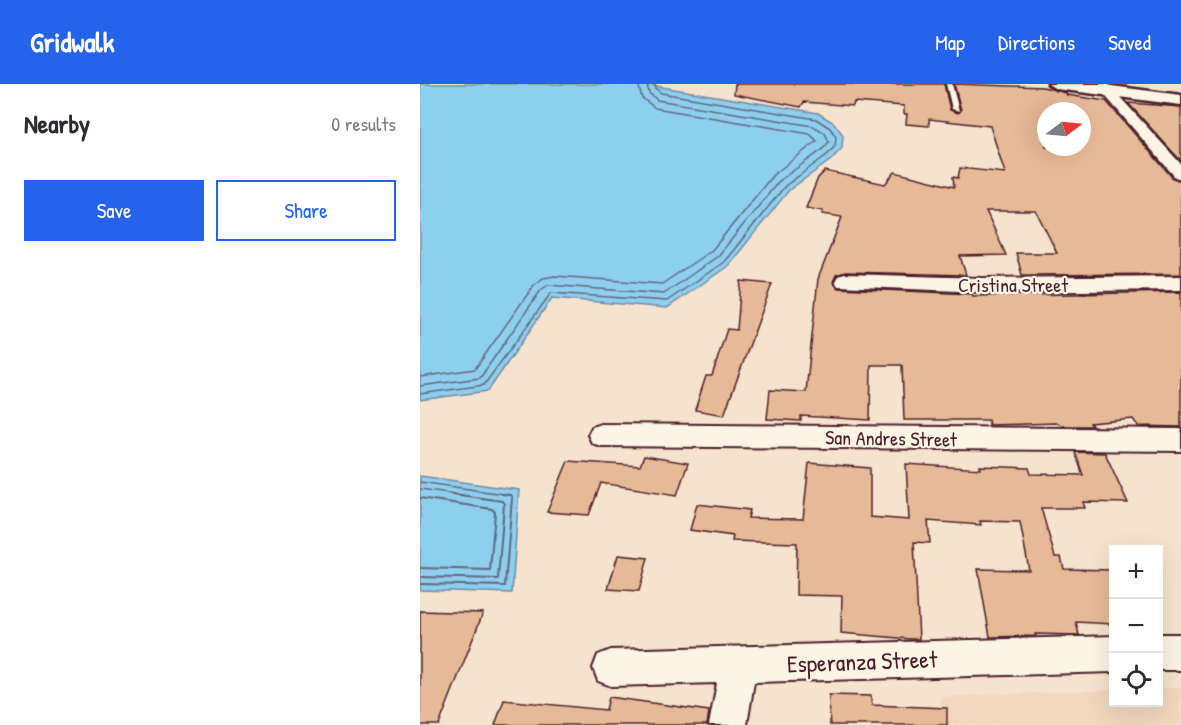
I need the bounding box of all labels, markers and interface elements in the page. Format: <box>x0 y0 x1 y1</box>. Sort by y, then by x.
text: Gridwalk <box>30 23 114 61</box>
text: Map <box>935 28 965 57</box>
text: Directions <box>998 28 1075 57</box>
text: Saved <box>1108 28 1151 57</box>
north arrow <box>1037 102 1091 156</box>
text: Nearby <box>24 106 90 141</box>
text: 0 results <box>331 110 396 137</box>
button: Save <box>24 180 204 241</box>
button: Share <box>216 180 396 241</box>
street label: Cristina Street <box>958 271 1069 298</box>
street label: San Andres Street <box>825 423 958 453</box>
map controls <box>1109 545 1163 707</box>
button: + <box>1109 545 1163 599</box>
button: − <box>1109 599 1163 653</box>
street label: Esperanza Street <box>786 642 938 680</box>
button: locate <box>1109 653 1163 707</box>

